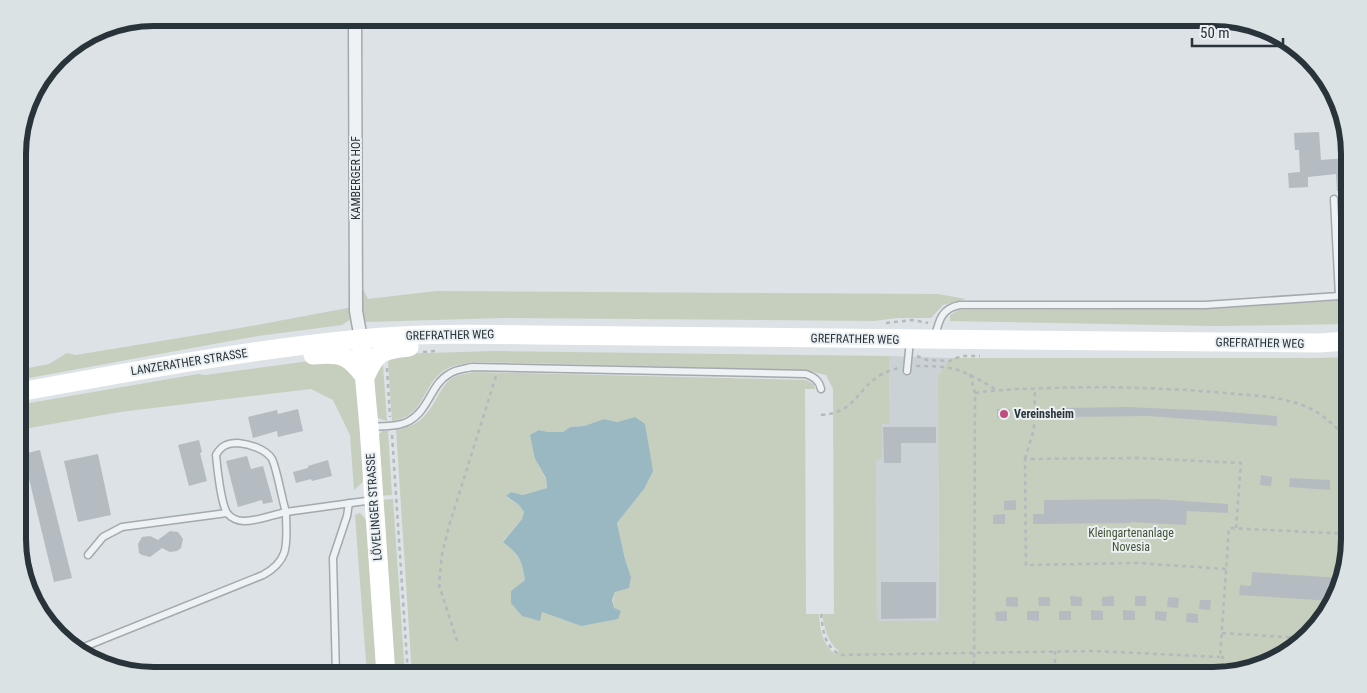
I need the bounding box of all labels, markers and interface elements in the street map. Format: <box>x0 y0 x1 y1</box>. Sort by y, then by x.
scale bar <box>1192 15 1283 47</box>
text: 50 m <box>1200 24 1230 42</box>
street label: KAMBERGER HOF <box>349 136 363 220</box>
street label: GREFRATHER WEG <box>406 327 494 343</box>
street label: GREFRATHER WEG <box>811 331 899 347</box>
street label: GREFRATHER WEG <box>1216 335 1304 351</box>
street label: LANZERATHER STRASSE <box>130 346 248 378</box>
place label: Vereinsheim <box>1014 407 1074 421</box>
marker: Vereinsheim <box>998 408 1010 420</box>
street label: LÖVELINGER STRASSE <box>362 453 385 561</box>
park label: Kleingartenanlage Novesia <box>1088 526 1174 554</box>

